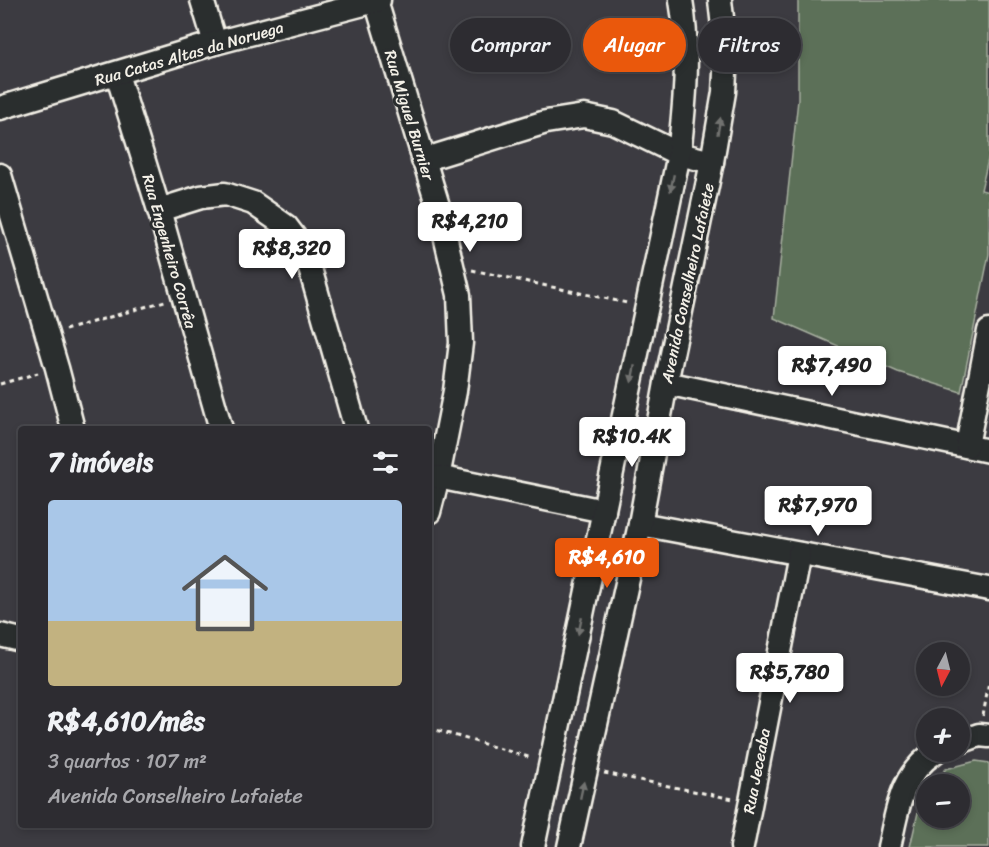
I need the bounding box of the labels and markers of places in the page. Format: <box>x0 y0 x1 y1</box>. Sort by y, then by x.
pin: R$4,210 <box>415 202 525 253</box>
pin: R$8,320 <box>237 229 347 280</box>
pin: R$7,490 <box>777 346 887 397</box>
pin: R$10.4K <box>577 417 687 468</box>
pin: R$7,970 <box>763 486 873 537</box>
pin: R$4,610 <box>552 538 662 589</box>
pin: R$5,780 <box>735 653 845 704</box>

